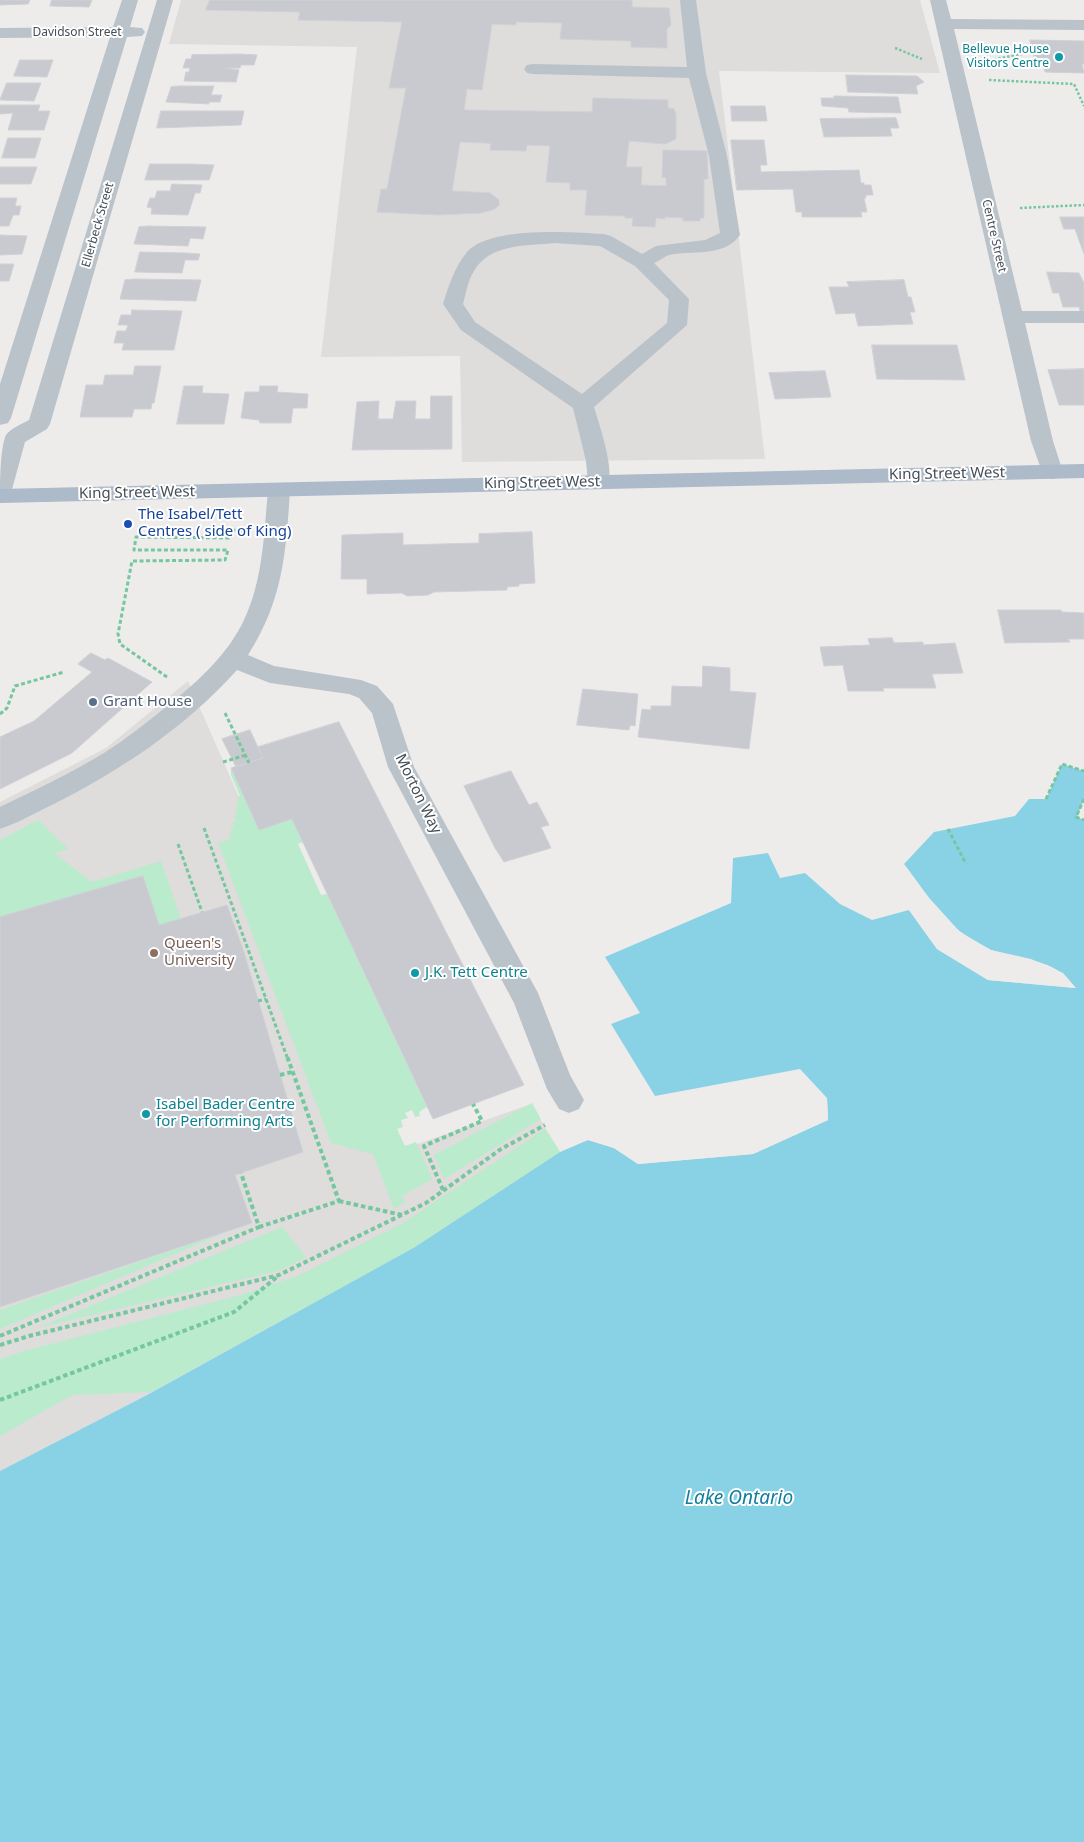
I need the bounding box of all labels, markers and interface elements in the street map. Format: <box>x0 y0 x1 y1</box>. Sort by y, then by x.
street label: Davidson Street <box>32 26 122 40</box>
place label: Bellevue House Visitors Centre <box>962 43 1049 71</box>
marker: Bellevue House Visitors Centre <box>1053 51 1065 63</box>
street label: Ellerbeck Street <box>79 181 117 269</box>
street label: Centre Street <box>979 198 1009 274</box>
street label: King Street West <box>889 464 1005 484</box>
street label: King Street West <box>484 473 600 493</box>
street label: King Street West <box>79 483 195 503</box>
place label: The Isabel/Tett Centres ( side of King) <box>138 506 291 541</box>
marker: The Isabel/Tett Centres ( side of King) <box>122 518 134 530</box>
place label: Grant House <box>103 693 192 711</box>
marker: Grant House <box>87 696 99 708</box>
street label: Morton Way <box>391 751 445 837</box>
place label: Queen's University <box>164 935 234 970</box>
marker: Queen's University <box>148 947 160 959</box>
place label: J.K. Tett Centre <box>425 964 528 982</box>
marker: J.K. Tett Centre <box>409 967 421 979</box>
place label: Isabel Bader Centre for Performing Arts <box>156 1096 295 1131</box>
marker: Isabel Bader Centre for Performing Arts <box>140 1108 152 1120</box>
water label: Lake Ontario <box>685 1488 793 1510</box>

